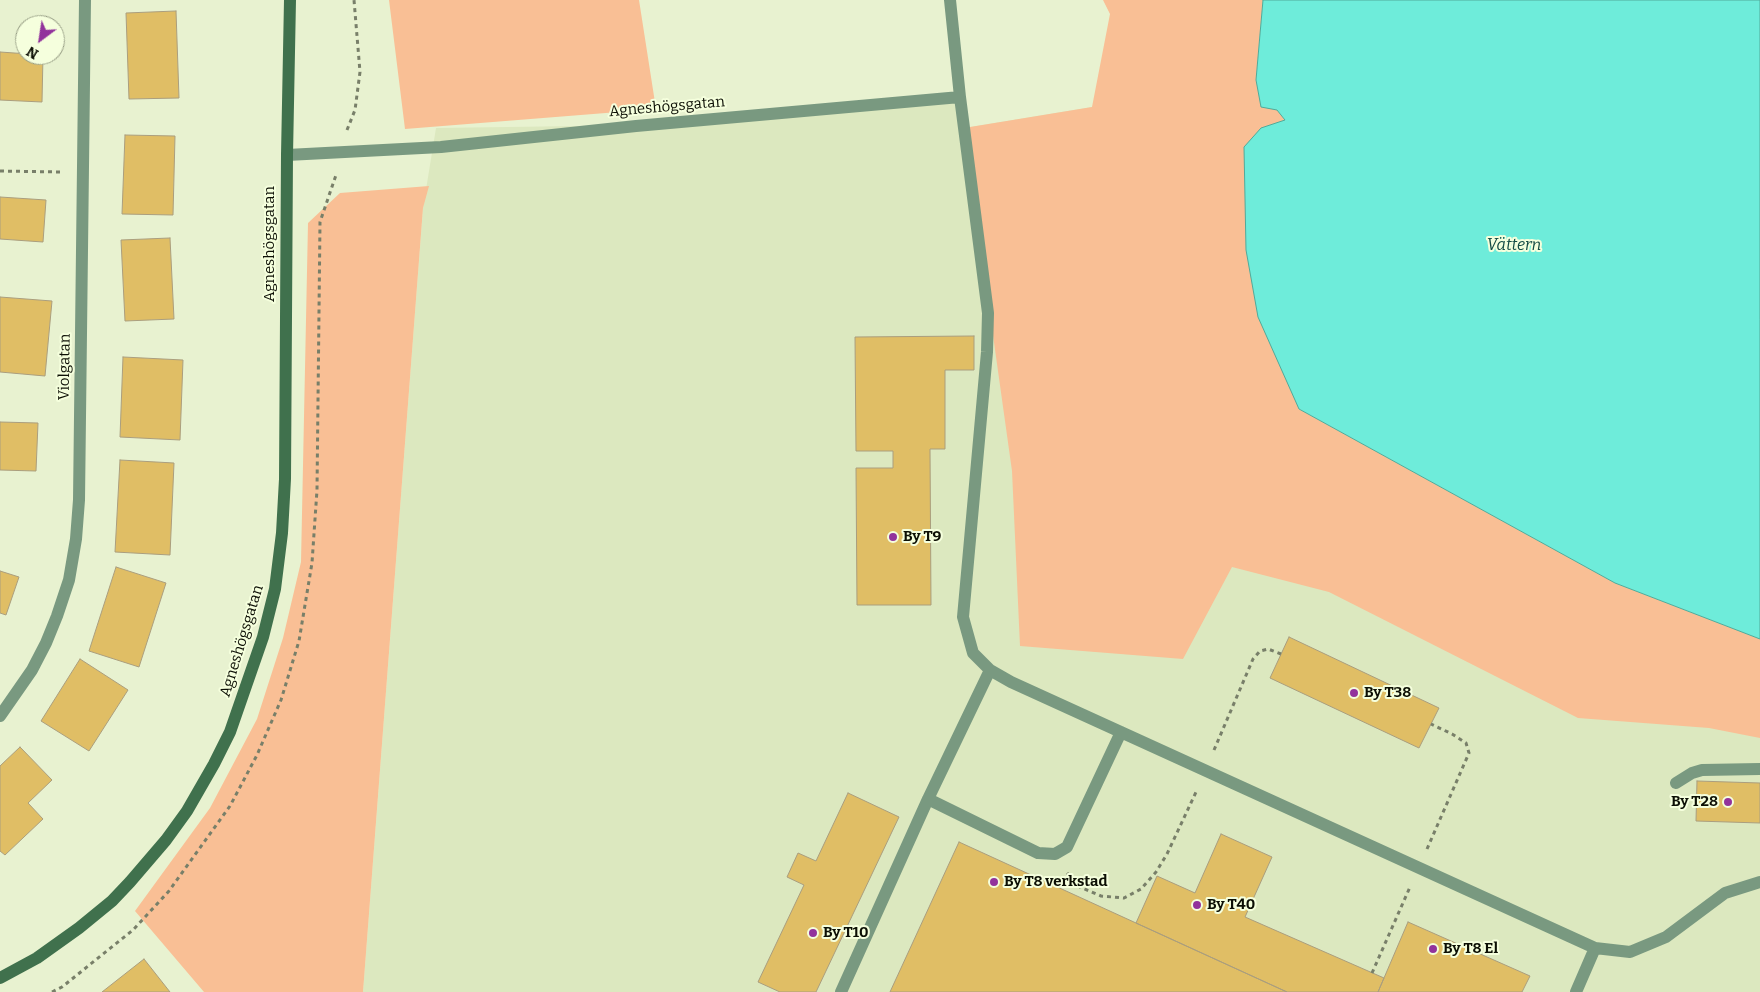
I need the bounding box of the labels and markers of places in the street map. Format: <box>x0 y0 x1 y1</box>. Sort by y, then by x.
place label: By T9 <box>903 528 941 546</box>
marker: By T9 <box>887 531 899 543</box>
place label: By T38 <box>1364 684 1411 702</box>
marker: By T38 <box>1348 687 1360 699</box>
place label: By T28 <box>1671 793 1718 811</box>
marker: By T28 <box>1722 796 1734 808</box>
place label: By T8 verkstad <box>1004 873 1108 891</box>
marker: By T8 verkstad <box>988 876 1000 888</box>
place label: By T40 <box>1207 896 1255 914</box>
marker: By T40 <box>1191 899 1203 911</box>
place label: By T10 <box>823 924 869 942</box>
marker: By T10 <box>807 927 819 939</box>
place label: By T8 El <box>1443 940 1498 958</box>
marker: By T8 El <box>1427 943 1439 955</box>

